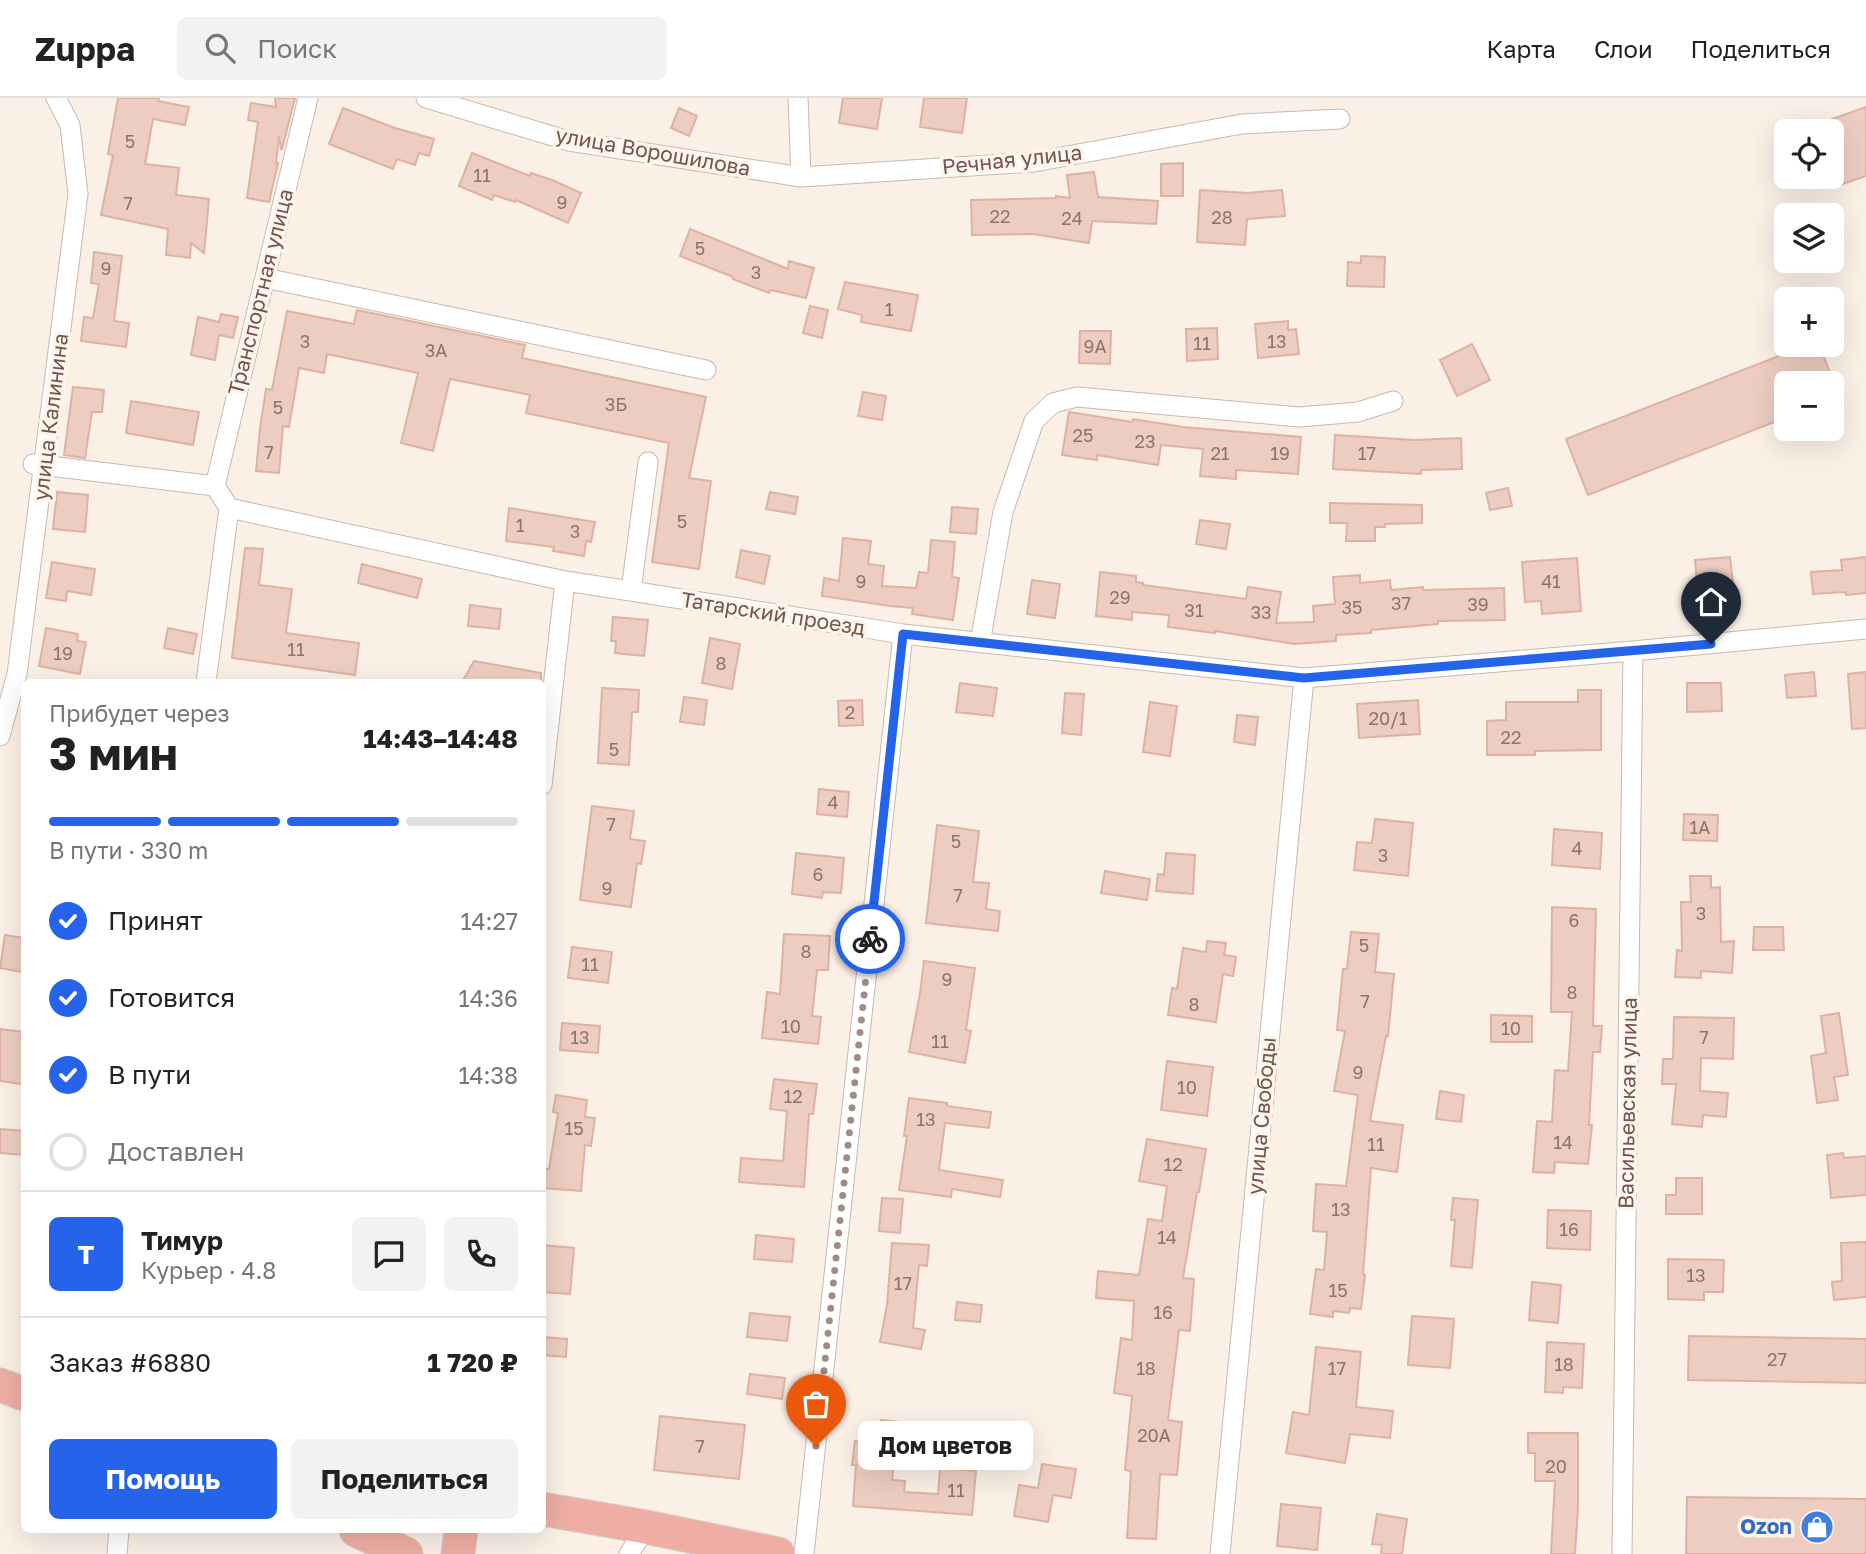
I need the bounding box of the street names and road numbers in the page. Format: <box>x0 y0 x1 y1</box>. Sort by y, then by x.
street label: улица Ворошилова <box>554 121 753 181</box>
street label: Речная улица <box>941 139 1083 179</box>
street label: Транспортная улица <box>222 186 298 398</box>
street label: улица Калинина <box>27 332 73 502</box>
street label: Татарский проезд <box>679 586 867 640</box>
street label: Васильевская улица <box>1612 997 1642 1209</box>
street label: улица Свободы <box>1241 1036 1281 1196</box>

